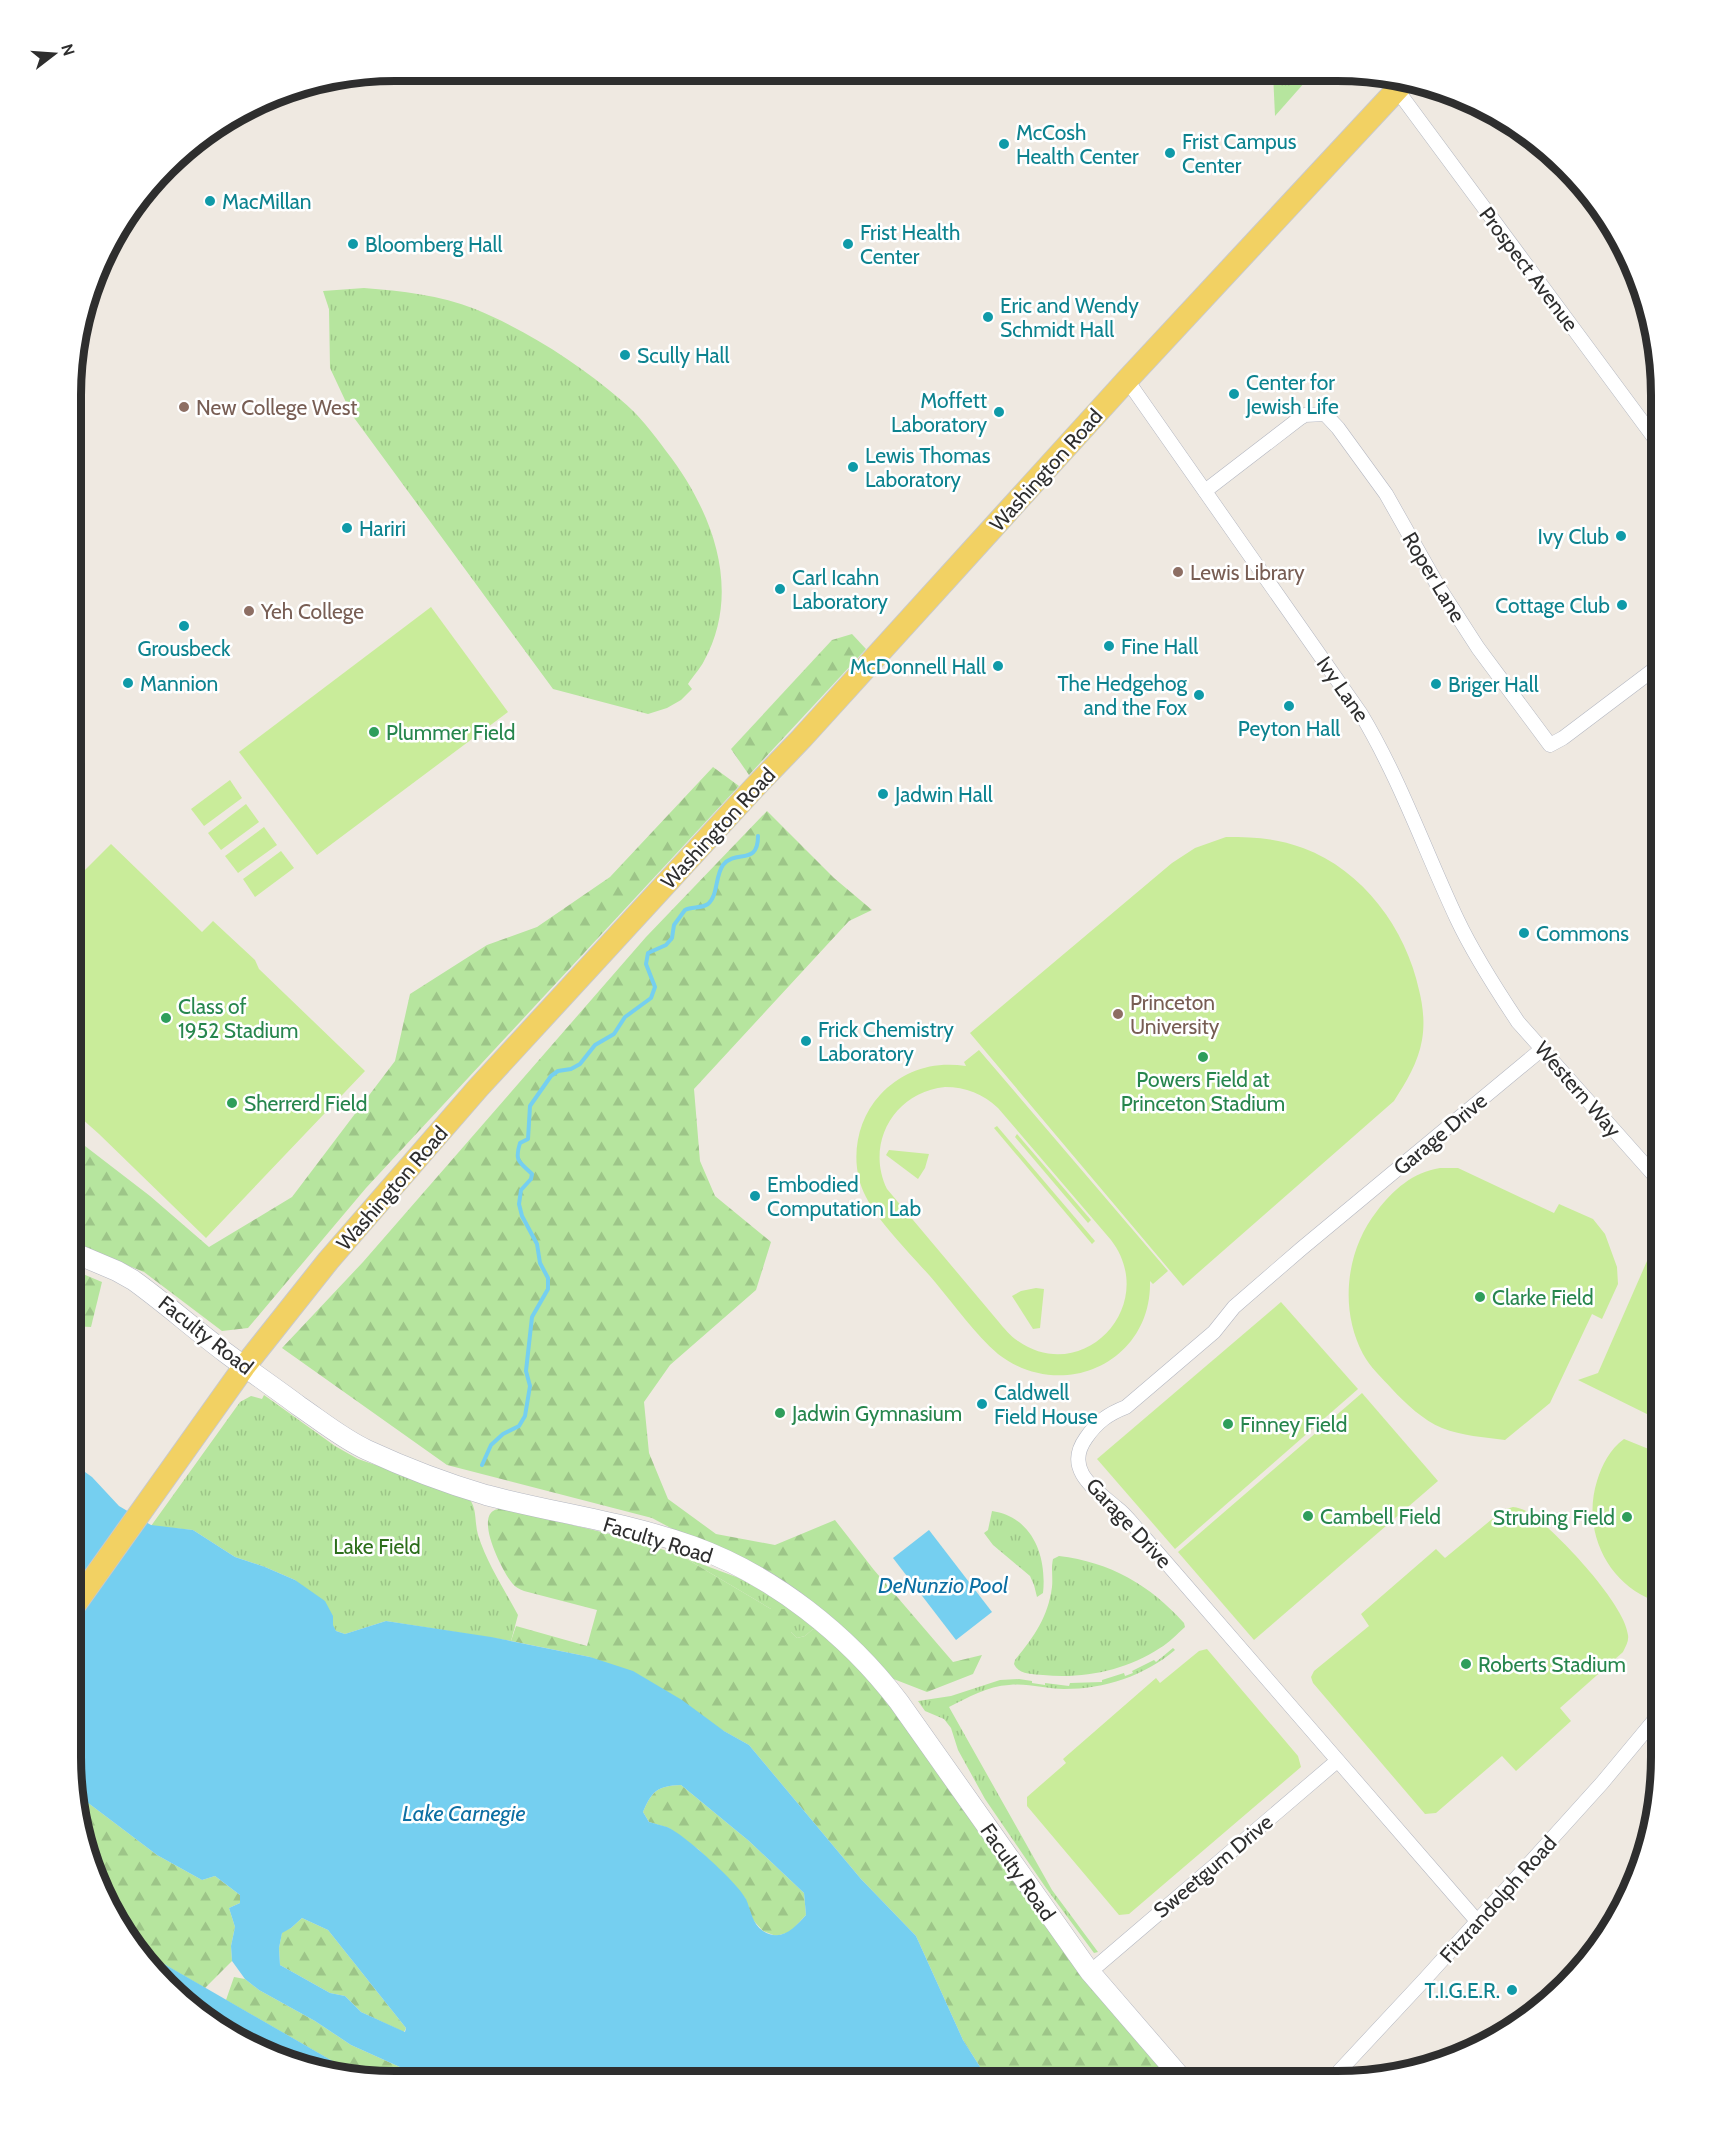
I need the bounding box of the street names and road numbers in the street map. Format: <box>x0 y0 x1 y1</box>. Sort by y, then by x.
street label: Prospect Avenue <box>1474 202 1584 336</box>
street label: Washington Road <box>984 404 1108 536</box>
street label: Roper Lane <box>1397 527 1471 627</box>
street label: Ivy Lane <box>1312 652 1375 727</box>
street label: Washington Road <box>656 762 780 894</box>
street label: Western Way <box>1530 1036 1627 1142</box>
street label: Garage Drive <box>1388 1088 1492 1180</box>
street label: Washington Road <box>331 1121 453 1255</box>
street label: Faculty Road <box>154 1290 258 1380</box>
street label: Garage Drive <box>1081 1473 1177 1573</box>
street label: Faculty Road <box>600 1511 716 1569</box>
street label: Sweetgum Drive <box>1148 1809 1278 1923</box>
street label: Faculty Road <box>975 1818 1061 1926</box>
street label: Fitzrandolph Road <box>1434 1830 1562 1968</box>

